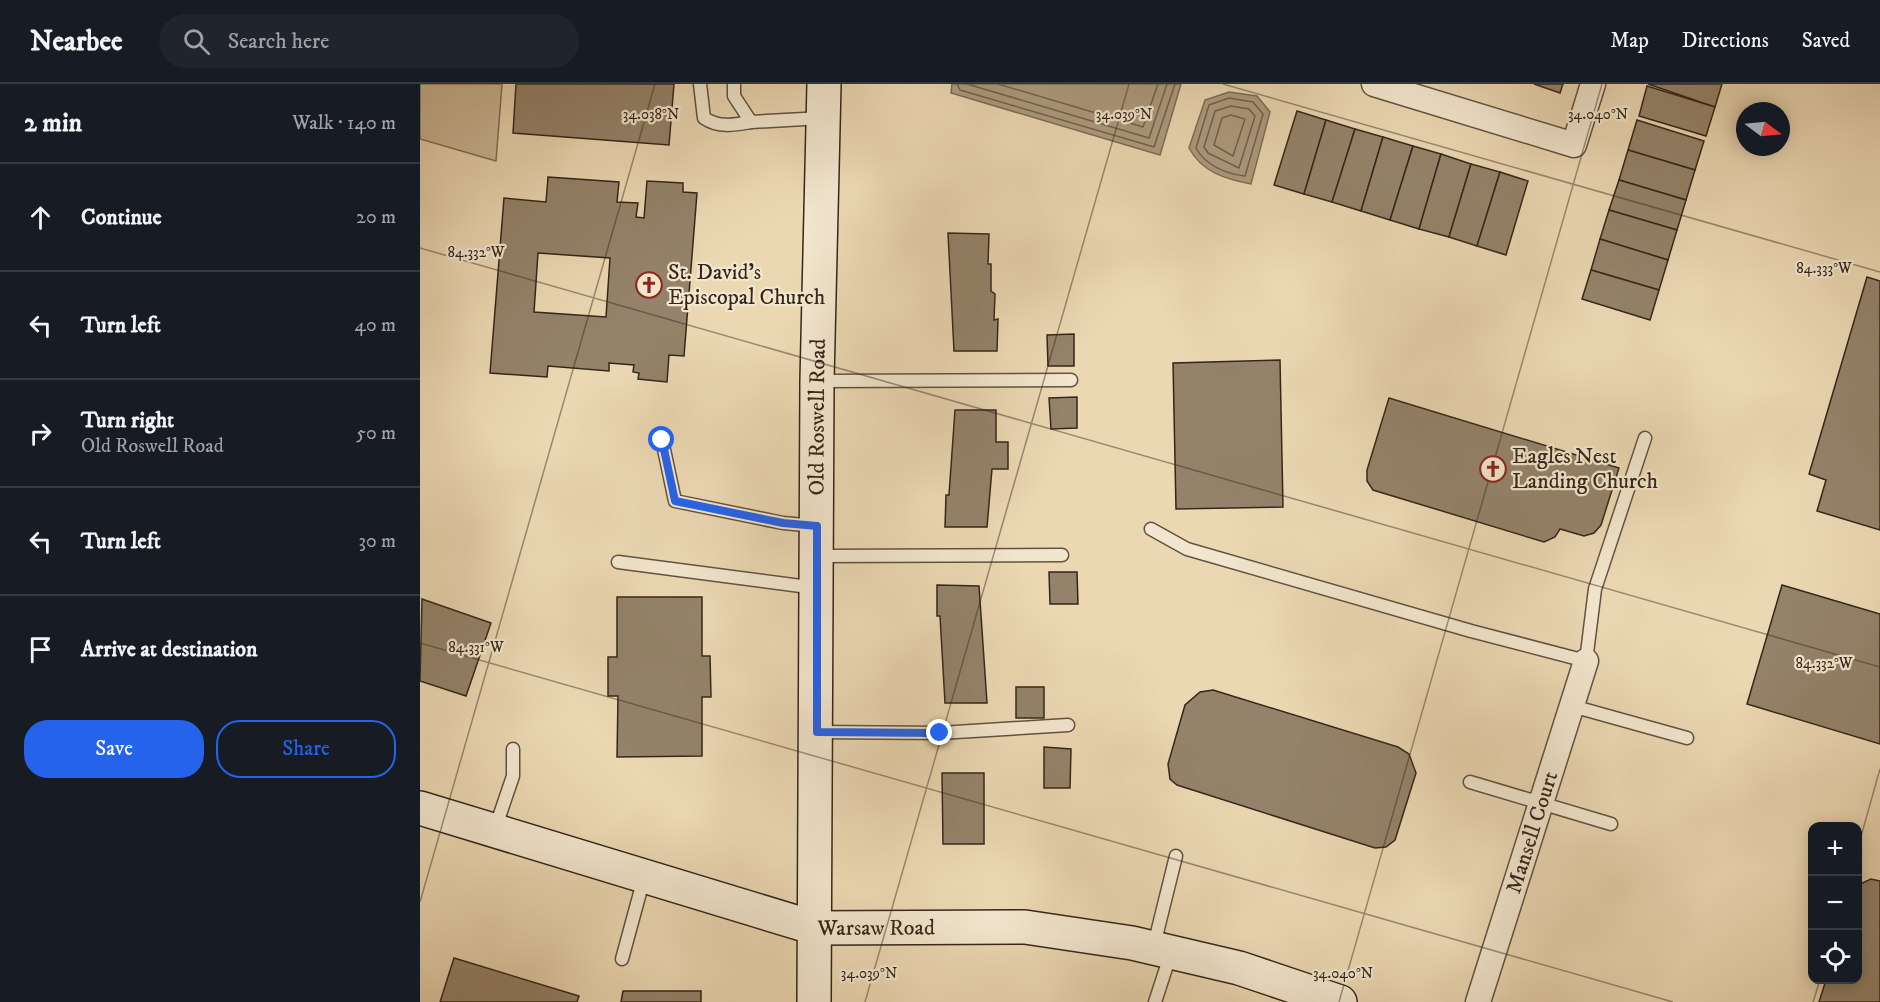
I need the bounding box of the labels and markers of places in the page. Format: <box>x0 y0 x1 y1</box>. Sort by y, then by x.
place label: St. David's Episcopal Church <box>668 259 826 311</box>
church icon: St. David's Episcopal Church <box>634 270 664 300</box>
place label: Eagles Nest Landing Church <box>1512 443 1658 495</box>
church icon: Eagles Nest Landing Church <box>1478 454 1508 484</box>

